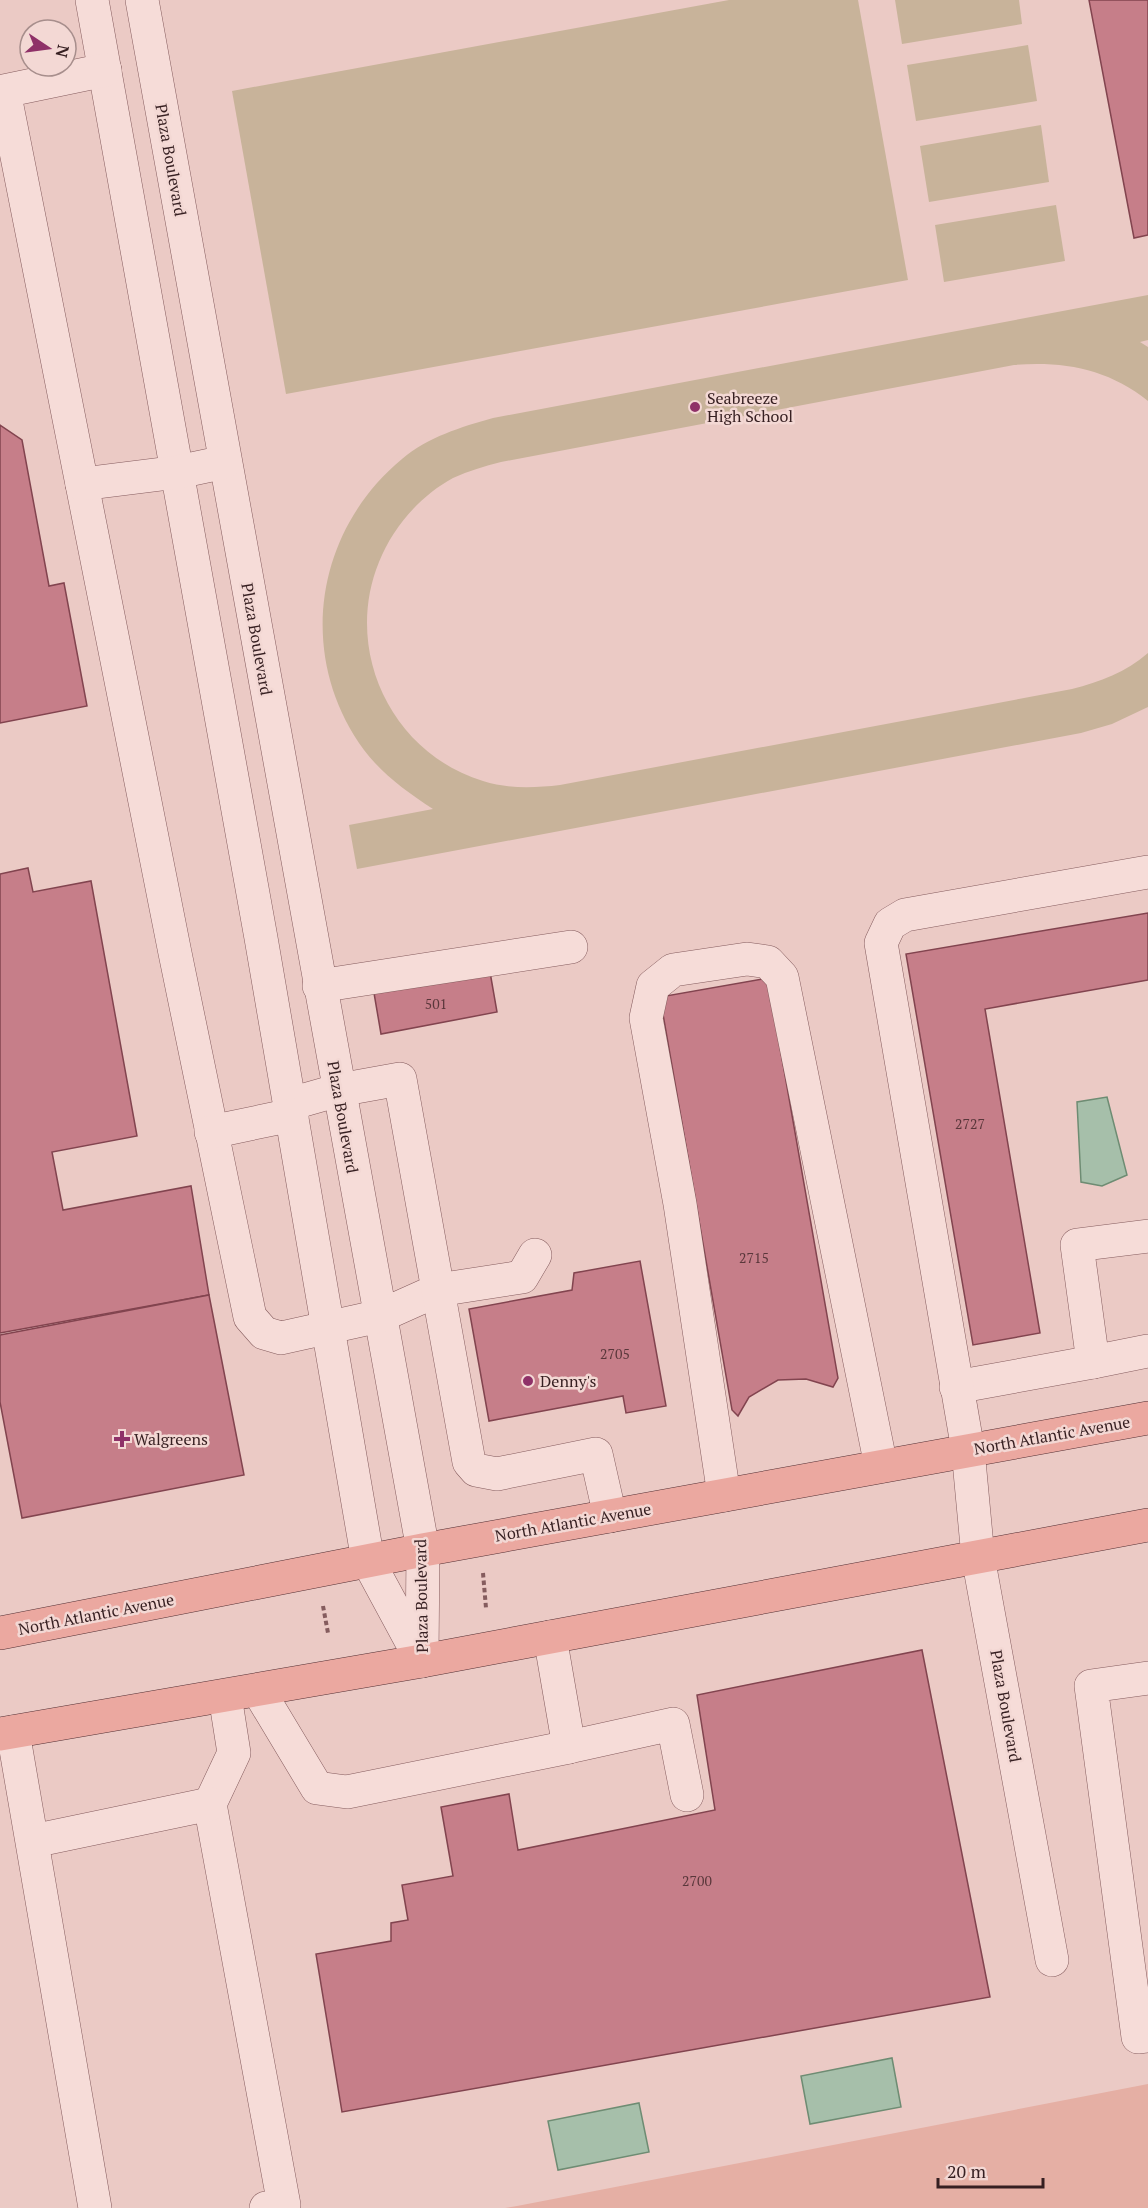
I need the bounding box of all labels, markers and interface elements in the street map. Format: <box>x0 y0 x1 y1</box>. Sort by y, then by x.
north arrow <box>18 18 78 78</box>
text: N <box>51 43 75 60</box>
street label: Plaza Boulevard <box>150 102 192 218</box>
place label: Seabreeze High School <box>707 387 793 427</box>
marker: Seabreeze High School <box>688 400 702 414</box>
street label: Plaza Boulevard <box>236 581 278 697</box>
house number: 501 <box>425 994 447 1013</box>
street label: Plaza Boulevard <box>322 1059 364 1175</box>
house number: 2727 <box>955 1114 985 1133</box>
house number: 2715 <box>739 1248 769 1267</box>
house number: 2705 <box>600 1344 630 1363</box>
place label: Denny's <box>540 1370 597 1392</box>
marker: Denny's <box>521 1374 535 1388</box>
street label: North Atlantic Avenue <box>972 1410 1132 1460</box>
place label: Walgreens <box>134 1428 208 1450</box>
marker: Walgreens <box>115 1432 129 1446</box>
street label: North Atlantic Avenue <box>493 1497 653 1547</box>
street label: Plaza Boulevard <box>409 1539 433 1653</box>
street label: North Atlantic Avenue <box>16 1588 176 1640</box>
street label: Plaza Boulevard <box>985 1648 1027 1764</box>
house number: 2700 <box>682 1871 712 1890</box>
scale bar <box>938 2151 1043 2189</box>
text: 20 m <box>947 2159 987 2183</box>

